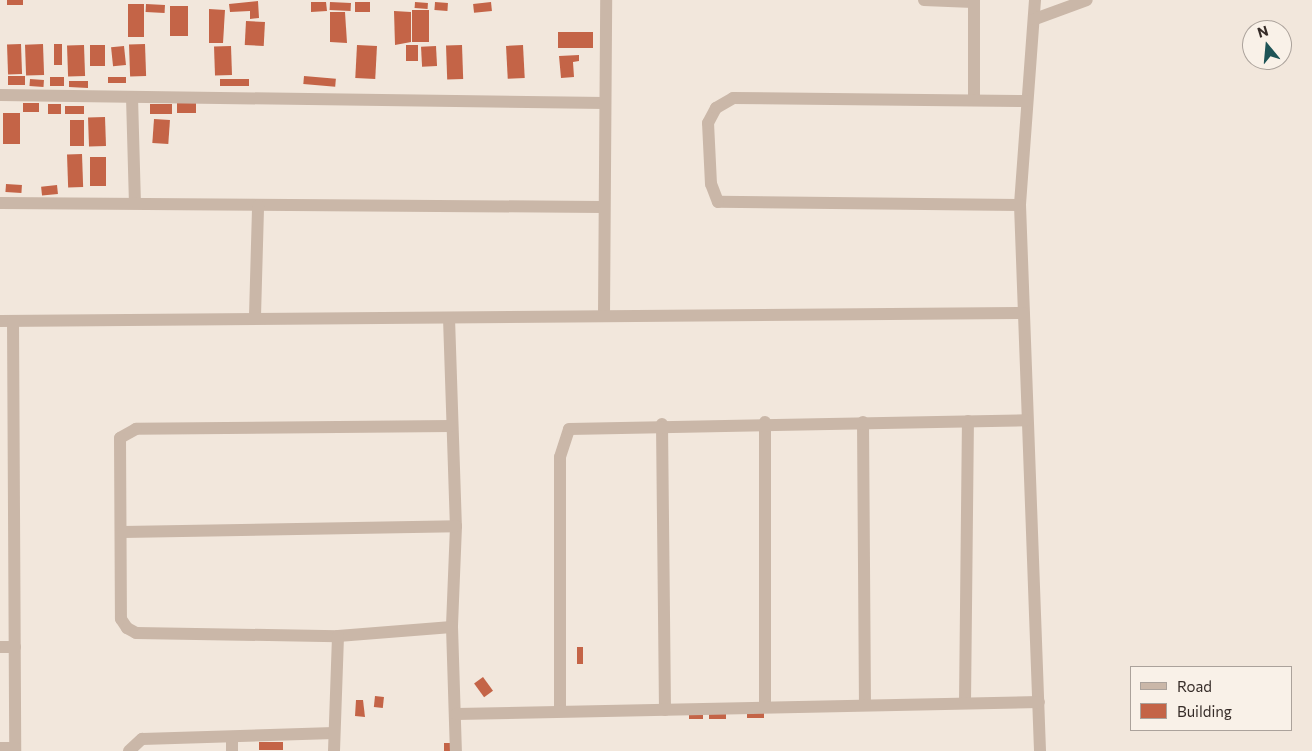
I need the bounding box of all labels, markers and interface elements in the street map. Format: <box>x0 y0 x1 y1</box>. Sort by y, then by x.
north arrow <box>1242 20 1292 70</box>
text: N <box>1255 21 1270 41</box>
legend <box>1130 666 1292 731</box>
text: Road <box>1177 677 1212 695</box>
text: Building <box>1177 702 1232 720</box>

